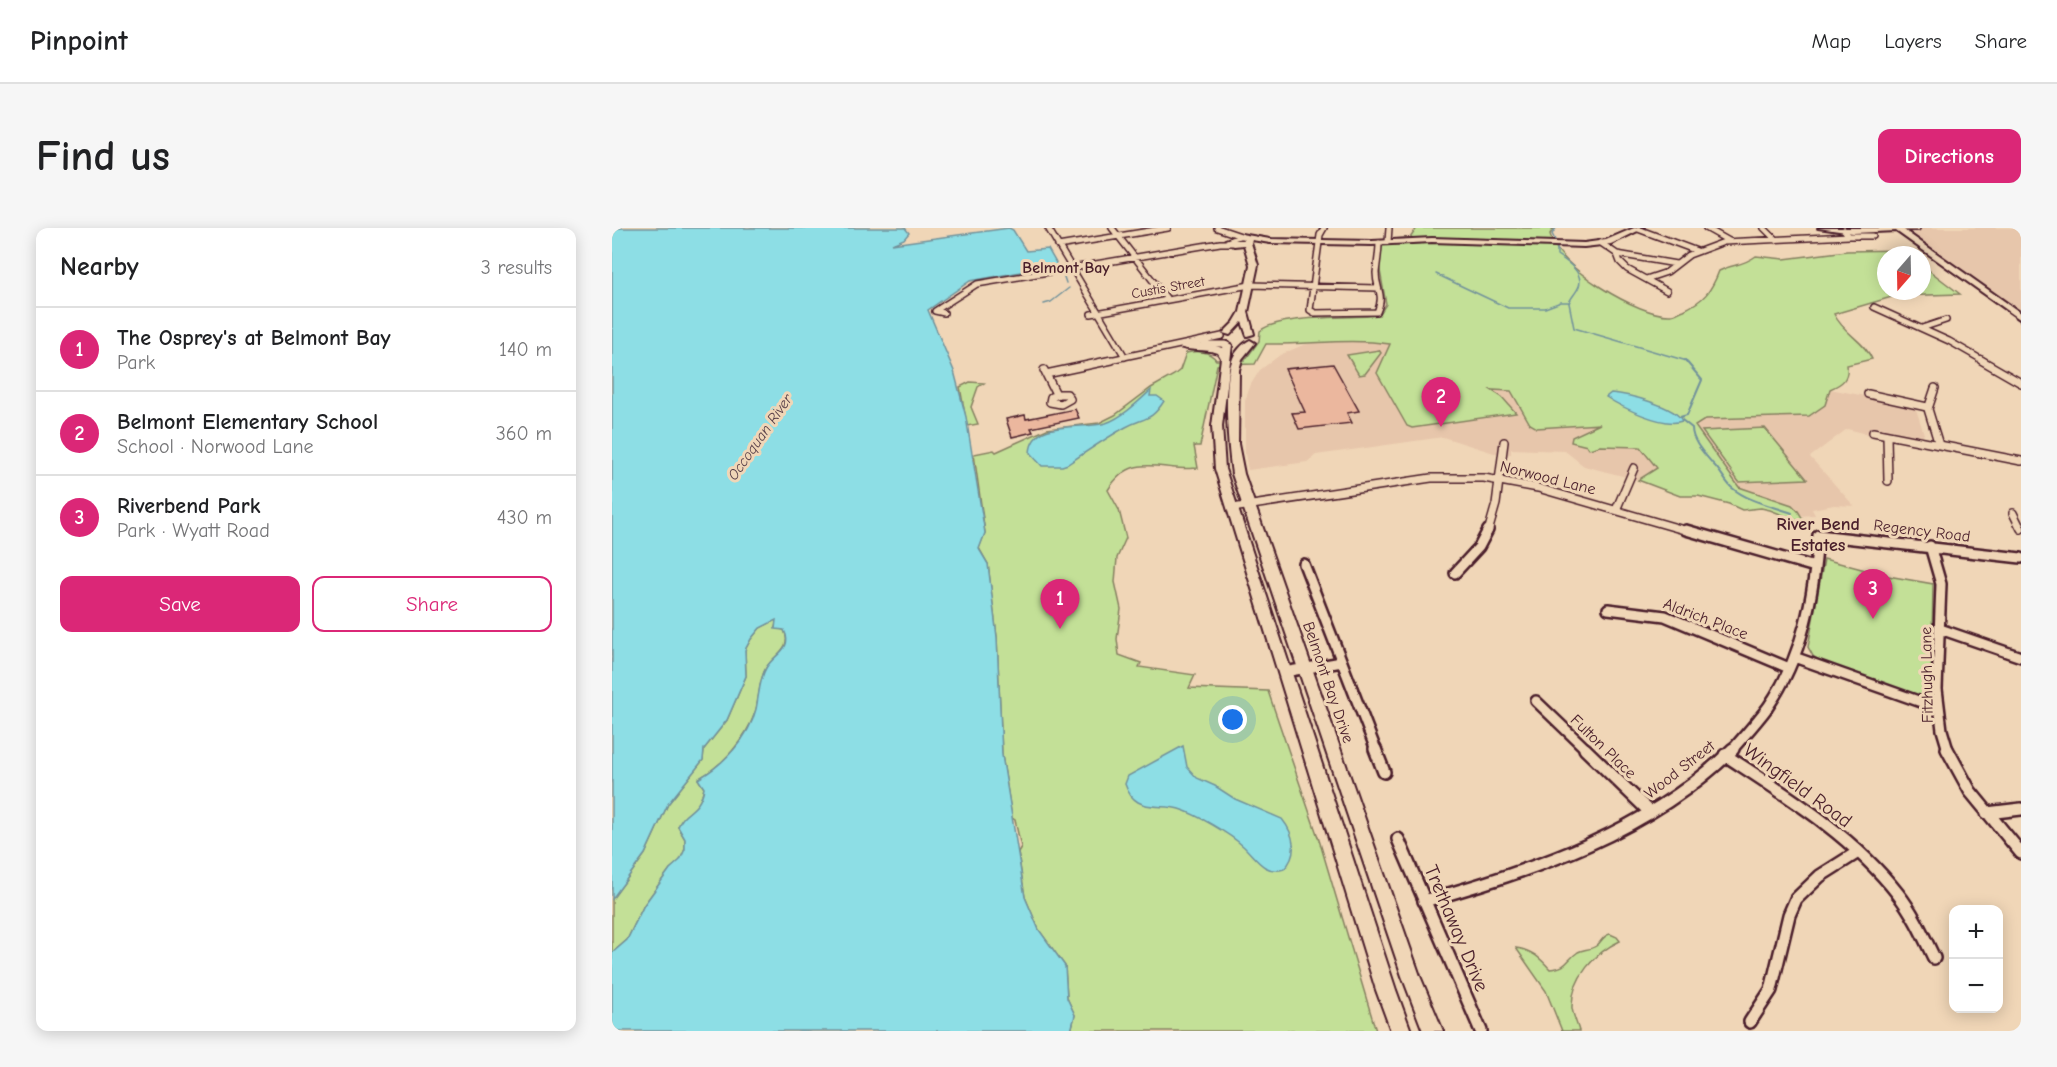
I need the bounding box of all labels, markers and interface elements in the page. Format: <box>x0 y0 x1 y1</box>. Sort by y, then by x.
text: Pinpoint <box>30 25 128 57</box>
text: Map <box>1812 29 1851 53</box>
text: Layers <box>1884 29 1942 53</box>
text: Share <box>1975 29 2027 53</box>
button: Directions <box>1878 129 2021 183</box>
text: Find us <box>36 132 170 181</box>
north arrow <box>1877 246 1931 300</box>
text: Nearby <box>60 252 139 282</box>
text: 3 results <box>481 256 552 279</box>
district label: Belmont Bay <box>1022 259 1110 277</box>
street label: Custis Street <box>1130 272 1207 302</box>
text: The Osprey's at Belmont Bay <box>117 325 391 351</box>
text: 1 <box>76 338 83 361</box>
text: 140 m <box>499 338 552 361</box>
text: Park <box>117 351 155 374</box>
pin: 2 <box>1422 378 1460 427</box>
water label: Occoquan River <box>724 390 797 483</box>
text: Belmont Elementary School <box>117 409 378 435</box>
text: 2 <box>75 422 84 445</box>
text: 360 m <box>496 422 552 445</box>
text: School · Norwood Lane <box>117 435 314 458</box>
street label: Norwood Lane <box>1498 457 1598 499</box>
text: Riverbend Park <box>117 493 260 519</box>
text: 3 <box>75 506 84 529</box>
text: 430 m <box>497 506 552 529</box>
district label: River Bend Estates <box>1776 514 1860 556</box>
street label: Regency Road <box>1872 516 1971 546</box>
text: Park · Wyatt Road <box>117 519 270 542</box>
pin: 3 <box>1854 570 1892 619</box>
button: Save <box>60 576 300 632</box>
button: Share <box>312 576 552 632</box>
pin: 1 <box>1040 580 1080 629</box>
street label: Aldrich Place <box>1661 595 1751 643</box>
street label: Belmont Bay Drive <box>1299 619 1357 745</box>
street label: Fitzhugh Lane <box>1917 627 1937 723</box>
your location <box>1218 705 1247 734</box>
street label: Fulton Place <box>1567 711 1640 782</box>
street label: Wood Street <box>1641 737 1719 803</box>
street label: Wingfield Road <box>1739 738 1856 832</box>
street label: Trethaway Drive <box>1420 861 1494 995</box>
map controls <box>1949 905 2003 1013</box>
button: + <box>1949 905 2003 959</box>
button: − <box>1949 959 2003 1013</box>

